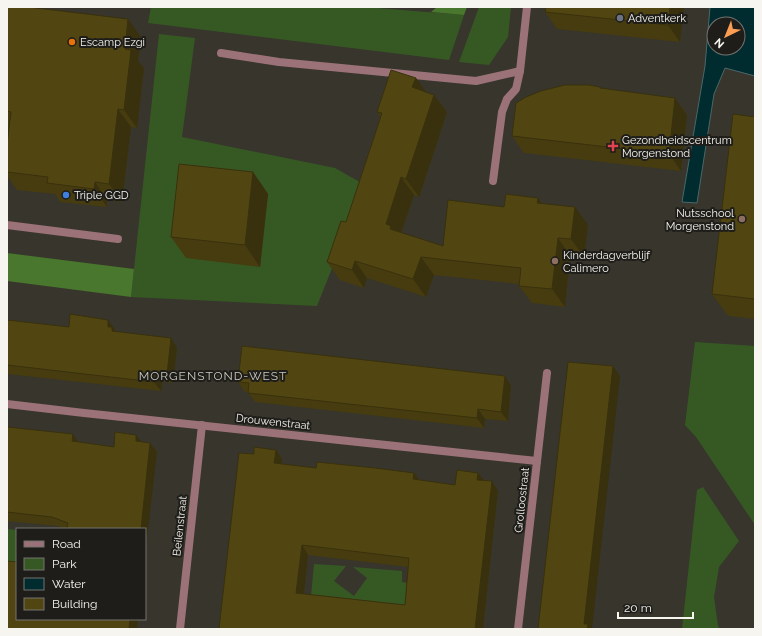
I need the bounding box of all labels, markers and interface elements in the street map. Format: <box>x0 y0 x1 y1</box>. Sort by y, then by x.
place label: Adventkerk <box>628 12 686 25</box>
marker: Adventkerk <box>615 13 625 23</box>
north arrow <box>706 16 746 56</box>
text: N <box>712 35 727 51</box>
place label: Escamp Ezgi <box>80 36 145 49</box>
marker: Escamp Ezgi <box>67 37 77 47</box>
place label: Gezondheidscentrum Morgenstond <box>622 134 732 160</box>
marker: Gezondheidscentrum Morgenstond <box>607 140 619 152</box>
place label: Triple GGD <box>74 189 129 202</box>
marker: Triple GGD <box>61 190 71 200</box>
place label: Nutsschool Morgenstond <box>666 207 734 233</box>
marker: Nutsschool Morgenstond <box>737 214 747 224</box>
place label: Kinderdagverblijf Calimero <box>563 249 650 275</box>
marker: Kinderdagverblijf Calimero <box>550 256 560 266</box>
district label: MORGENSTOND-WEST <box>139 369 287 383</box>
street label: Drouwenstraat <box>235 412 311 432</box>
street label: Grolloostraat <box>512 466 532 533</box>
street label: Beilenstraat <box>170 495 190 557</box>
legend <box>16 528 146 620</box>
text: Road <box>52 537 81 551</box>
text: Park <box>52 557 77 571</box>
text: Water <box>52 577 86 591</box>
scale bar <box>618 594 693 620</box>
text: Building <box>52 597 98 611</box>
text: 20 m <box>624 601 652 615</box>

